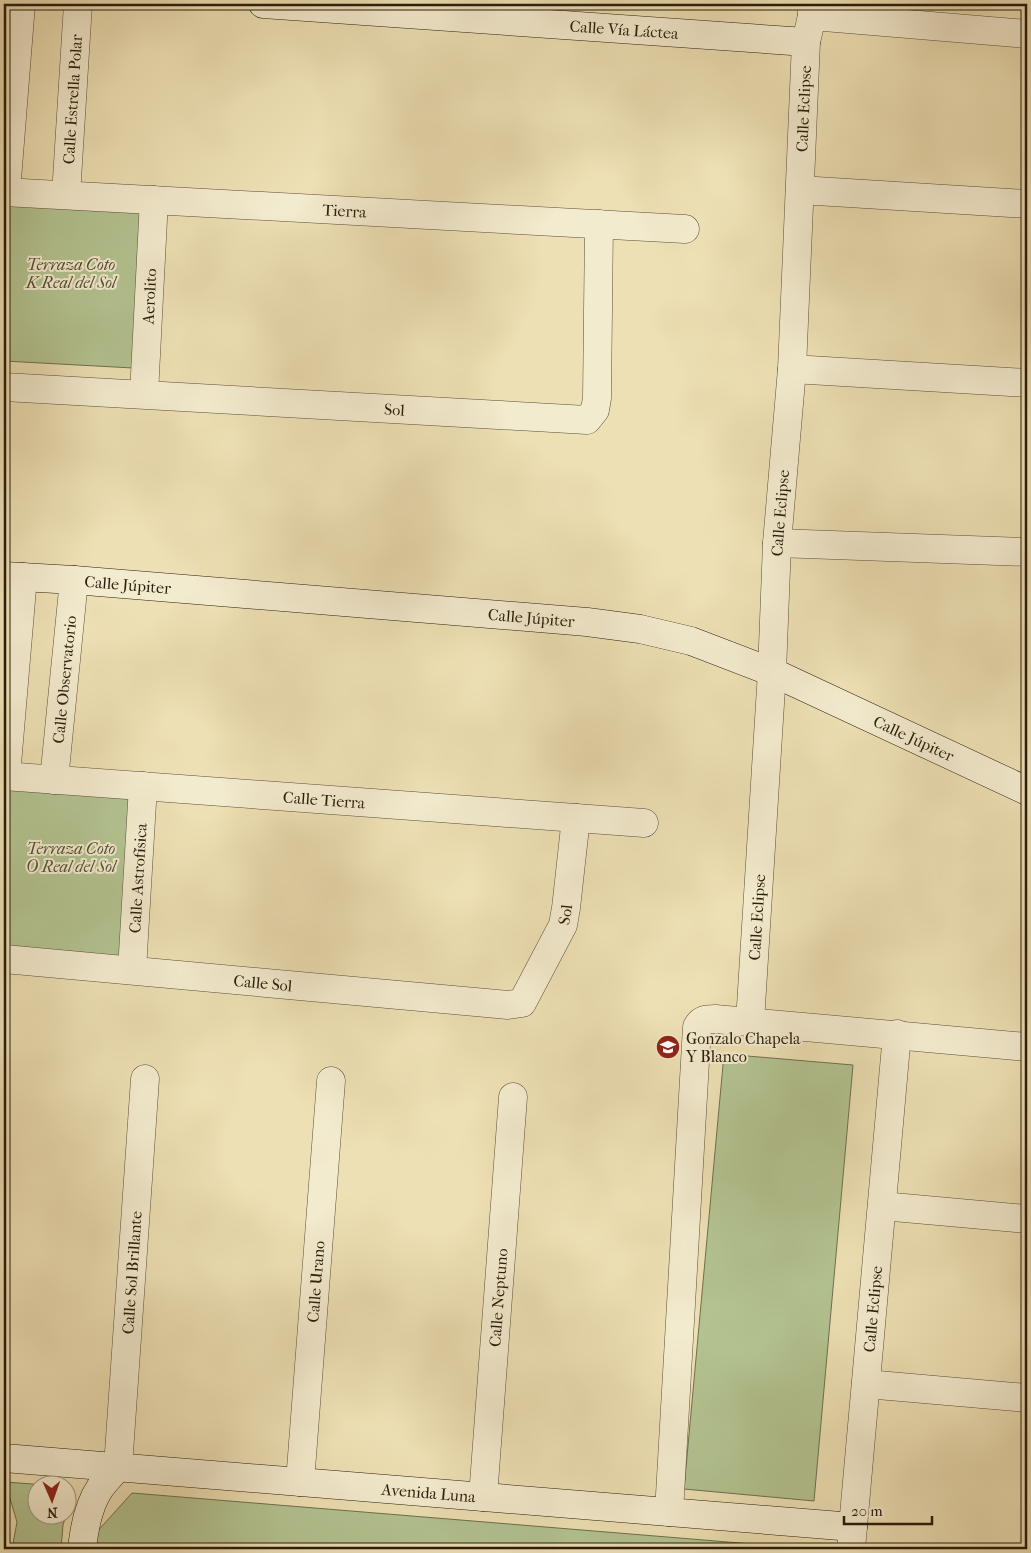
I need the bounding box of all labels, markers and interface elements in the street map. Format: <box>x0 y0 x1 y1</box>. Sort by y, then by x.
street label: Calle Vía Láctea <box>569 16 680 43</box>
street label: Calle Estrella Polar <box>58 34 86 165</box>
street label: Calle Eclipse <box>792 65 814 152</box>
street label: Tierra <box>322 200 368 221</box>
park label: Terraza Coto K Real del Sol <box>25 255 118 292</box>
street label: Aerolito <box>138 268 160 326</box>
street label: Sol <box>384 399 406 419</box>
street label: Calle Eclipse <box>767 469 793 557</box>
street label: Calle Júpiter <box>84 571 172 597</box>
street label: Calle Júpiter <box>487 604 576 630</box>
street label: Calle Observatorio <box>48 615 80 744</box>
street label: Calle Júpiter <box>871 711 957 765</box>
street label: Calle Tierra <box>282 787 366 812</box>
street label: Calle Astrofísica <box>125 822 150 934</box>
park label: Terraza Coto O Real del Sol <box>26 839 118 876</box>
street label: Calle Eclipse <box>744 873 769 961</box>
street label: Sol <box>554 903 576 926</box>
street label: Calle Sol <box>233 970 294 995</box>
place label: Gonzalo Chapela Y Blanco <box>685 1029 801 1066</box>
school or university icon: Gonzalo Chapela Y Blanco <box>655 1034 681 1060</box>
street label: Calle Sol Brillante <box>118 1210 145 1335</box>
street label: Calle Urano <box>303 1240 328 1323</box>
street label: Calle Neptuno <box>485 1248 511 1348</box>
street label: Calle Eclipse <box>859 1265 886 1353</box>
north arrow <box>28 1476 78 1526</box>
street label: Avenida Luna <box>380 1479 477 1506</box>
scale bar <box>844 1493 931 1525</box>
text: 20 m <box>851 1502 883 1520</box>
text: N <box>46 1504 58 1521</box>

